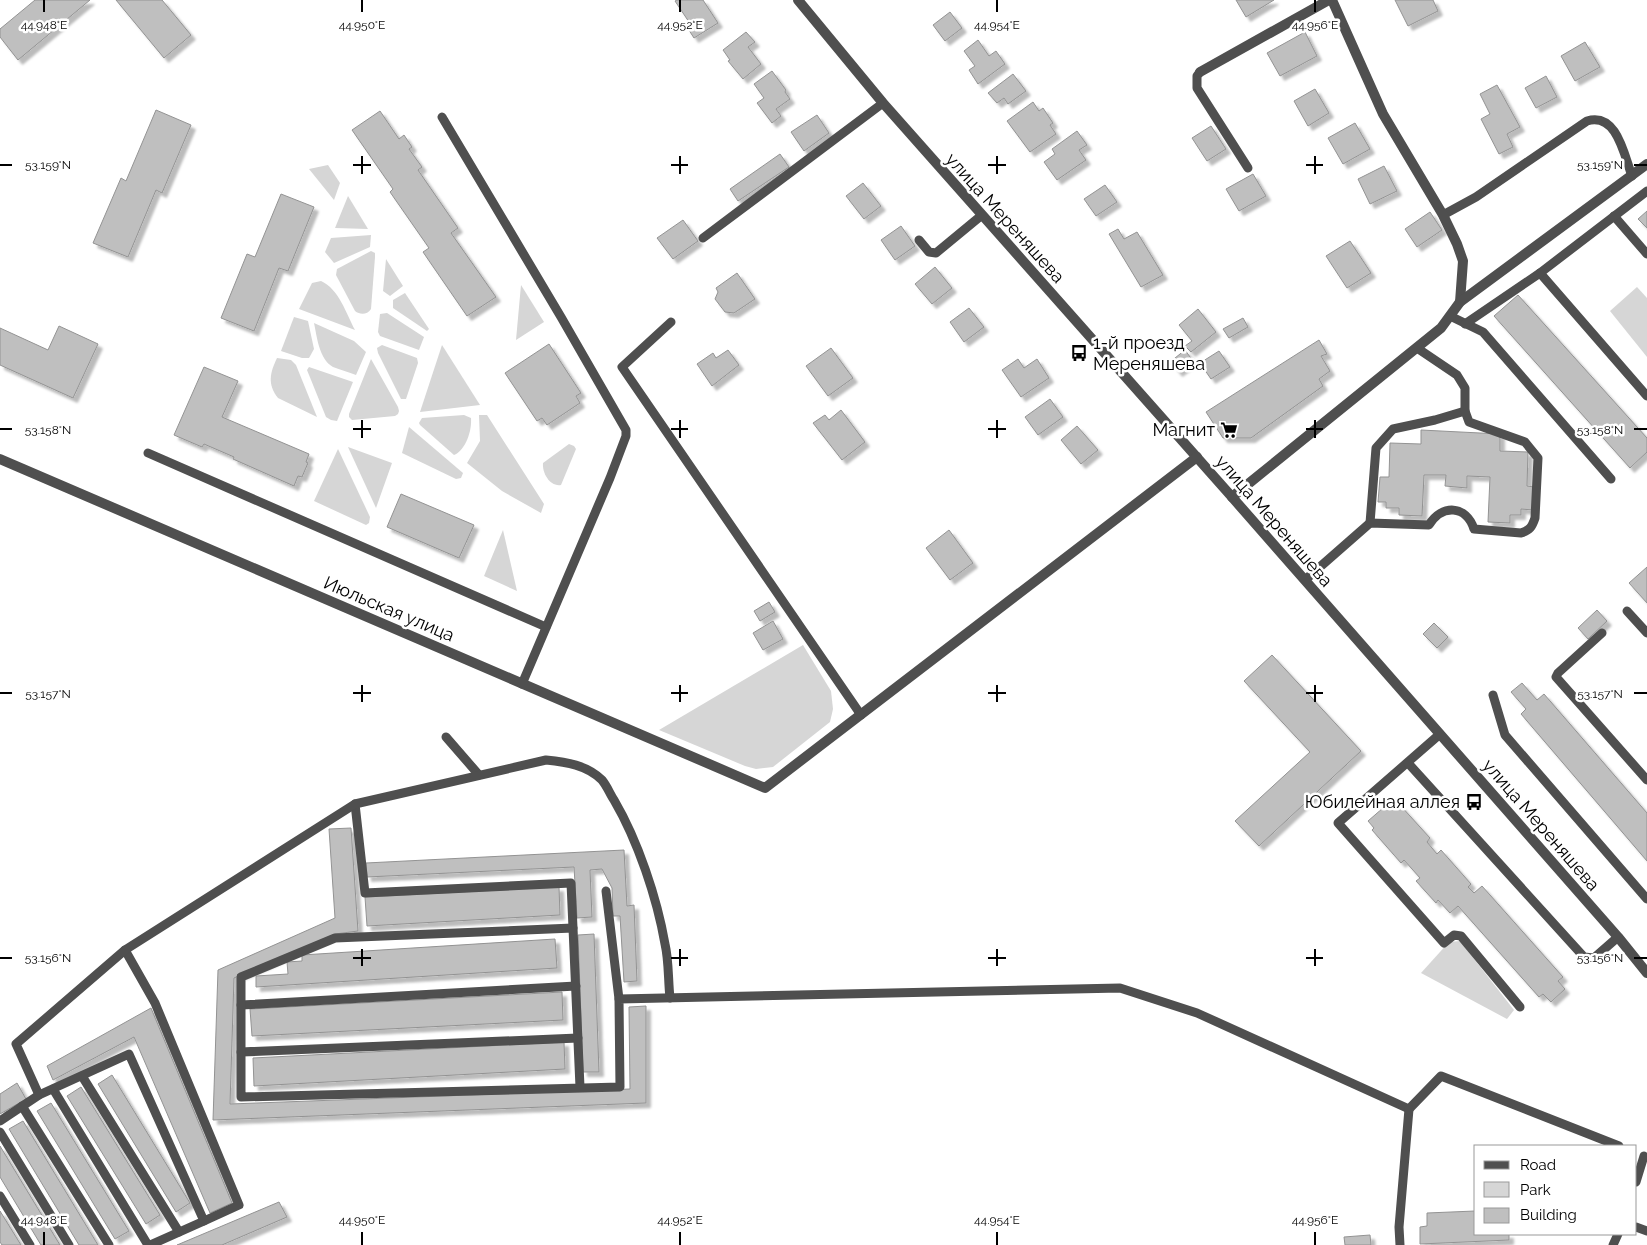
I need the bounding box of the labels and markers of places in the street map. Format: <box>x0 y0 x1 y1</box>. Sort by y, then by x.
place label: 1-й проезд Мереняшева <box>1093 332 1205 374</box>
bus stop icon: 1-й проезд Мереняшева <box>1069 343 1089 363</box>
place label: Магнит <box>1152 419 1215 440</box>
supermarket icon: Магнит <box>1219 420 1239 440</box>
place label: Юбилейная аллея <box>1305 791 1460 812</box>
bus stop icon: Юбилейная аллея <box>1464 792 1484 812</box>

